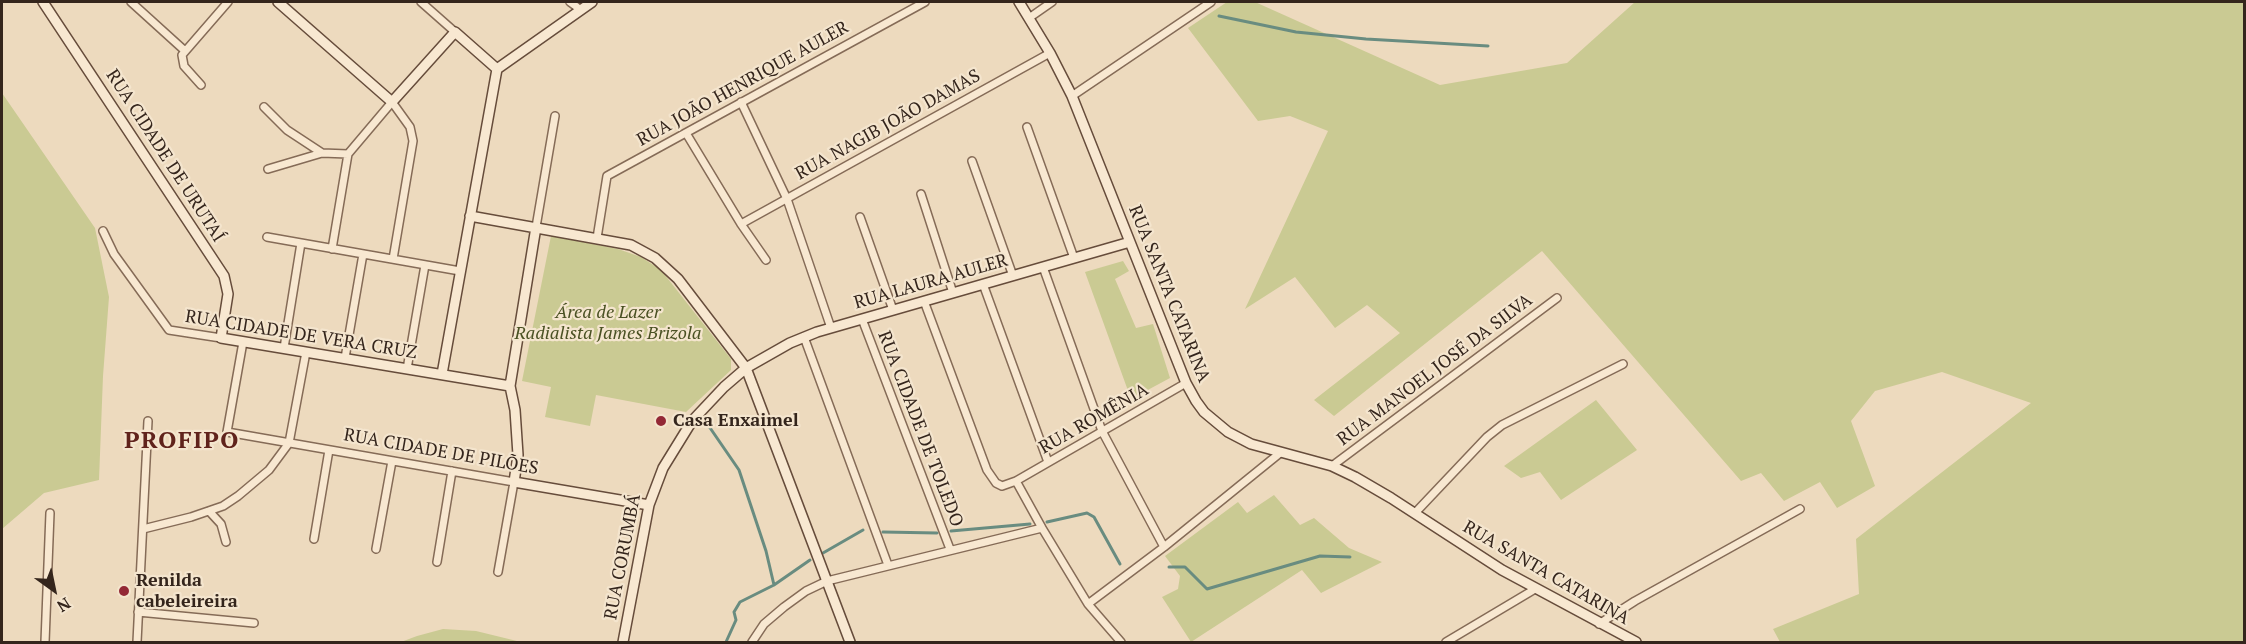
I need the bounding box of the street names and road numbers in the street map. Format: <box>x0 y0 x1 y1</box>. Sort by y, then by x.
street label: RUA JOÃO HENRIQUE AULER <box>633 17 853 151</box>
street label: RUA NAGIB JOÃO DAMAS <box>792 65 984 185</box>
street label: RUA CIDADE DE URUTAÍ <box>101 66 229 246</box>
street label: RUA SANTA CATARINA <box>1124 202 1214 386</box>
street label: RUA LAURA AULER <box>852 250 1010 314</box>
street label: RUA MANOEL JOSÉ DA SILVA <box>1333 290 1537 450</box>
street label: RUA CIDADE DE VERA CRUZ <box>184 306 418 364</box>
street label: RUA CIDADE DE TOLEDO <box>873 328 967 530</box>
street label: RUA ROMÊNIA <box>1036 379 1152 459</box>
street label: RUA CIDADE DE PILÕES <box>342 424 540 480</box>
street label: RUA CORUMBÁ <box>600 492 646 622</box>
street label: RUA SANTA CATARINA <box>1459 516 1633 630</box>

